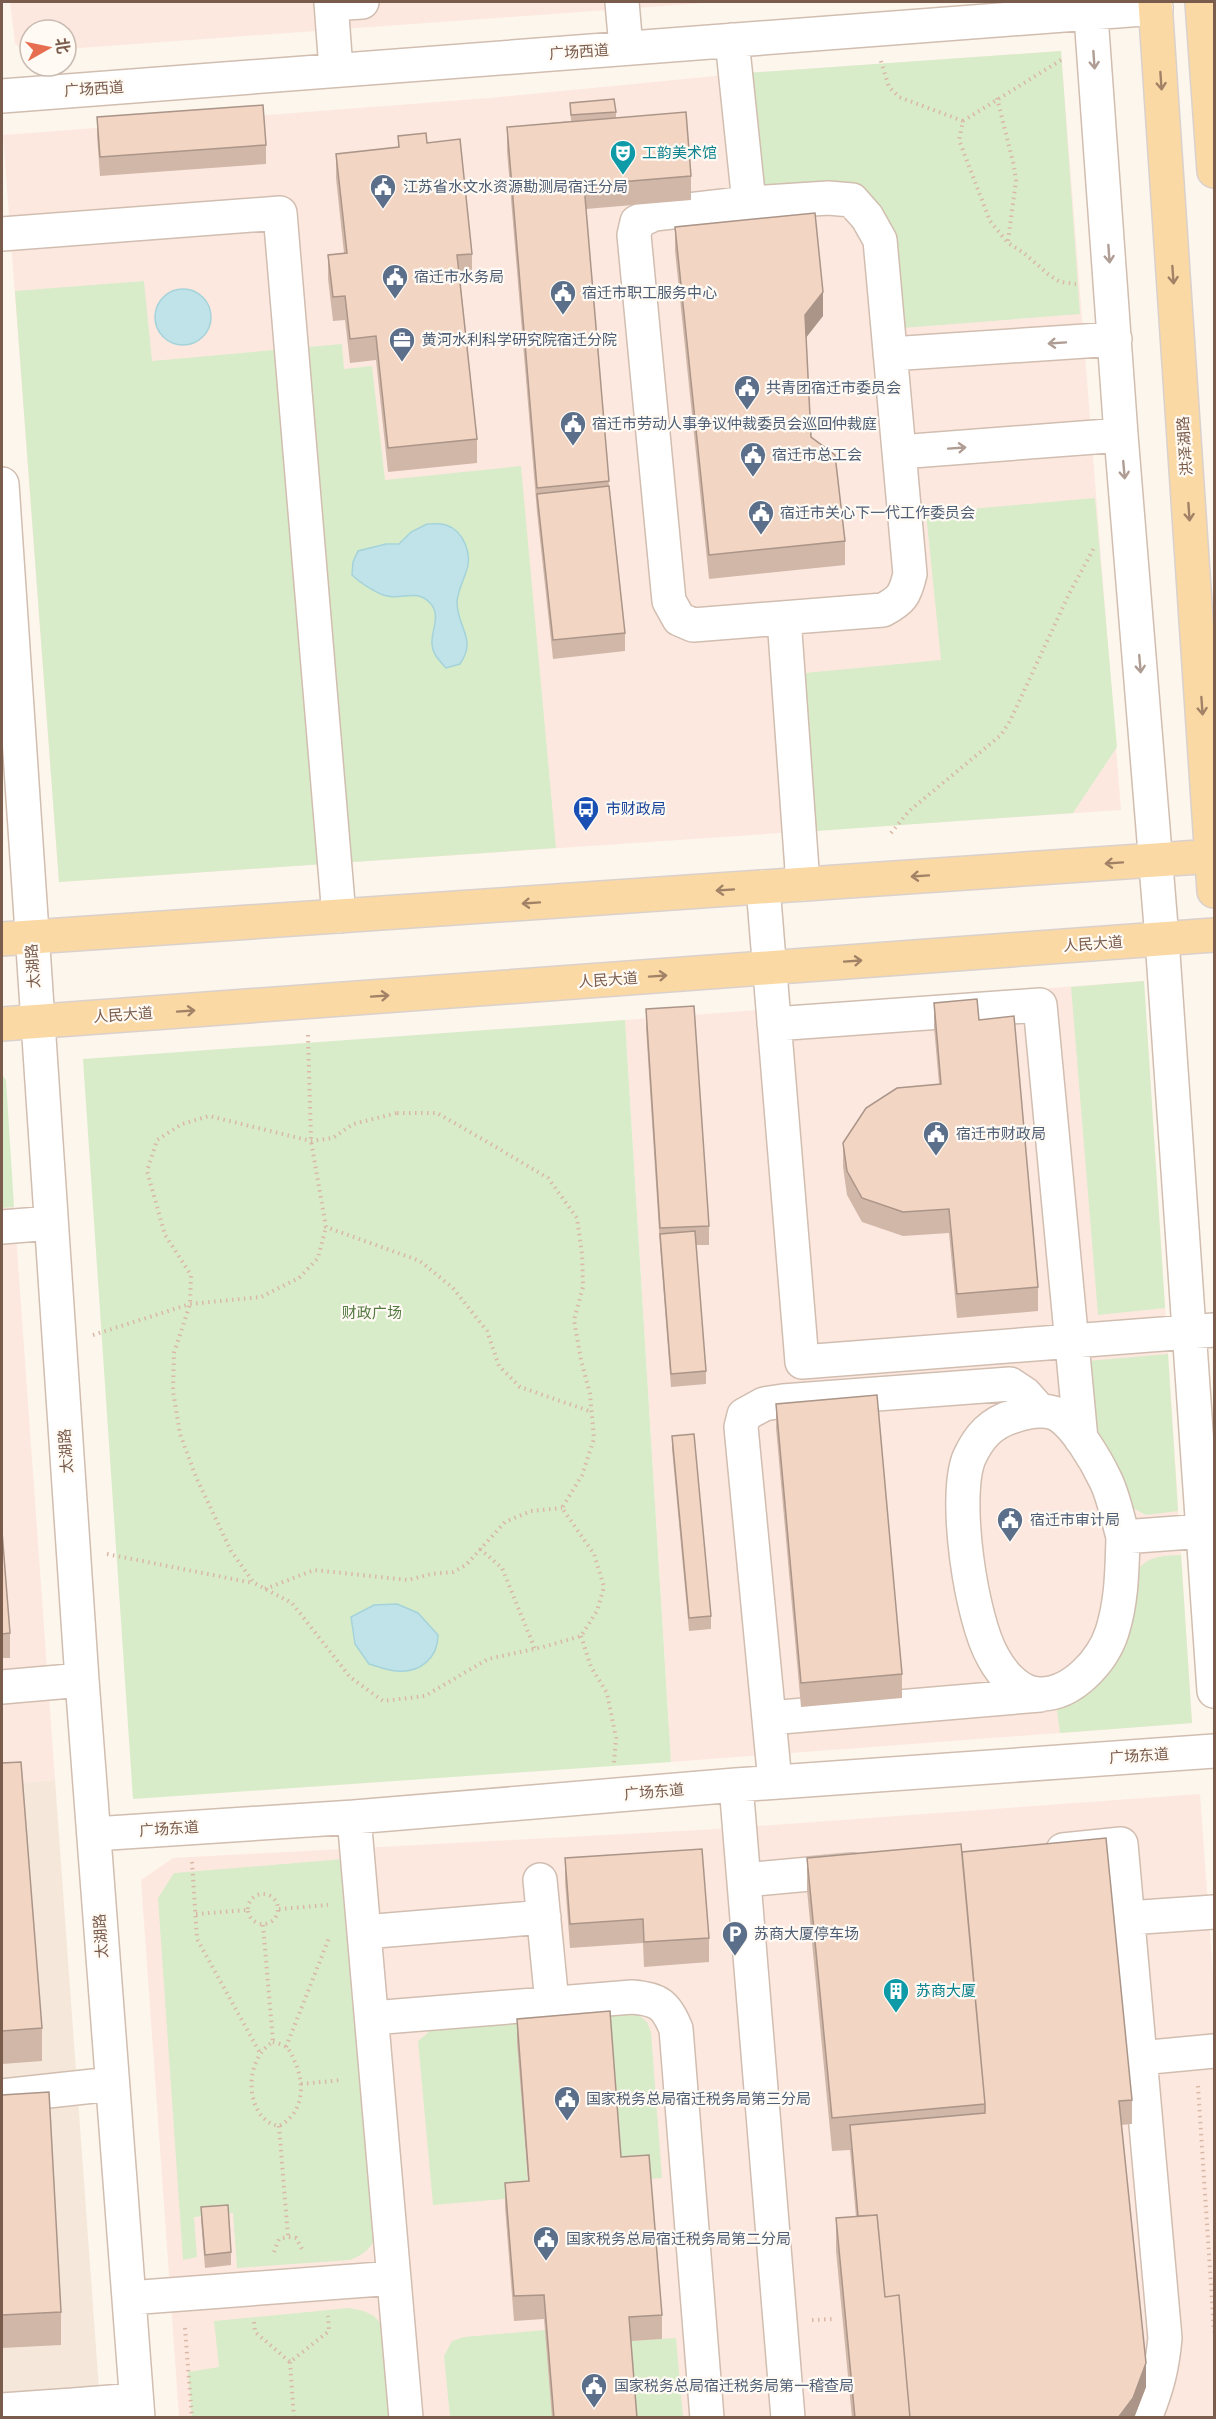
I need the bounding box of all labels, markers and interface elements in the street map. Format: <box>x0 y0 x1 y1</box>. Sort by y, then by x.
north arrow <box>18 18 78 78</box>
text: 北 <box>50 36 74 55</box>
street label: 广场西道 <box>548 40 610 64</box>
one-way arrow <box>1089 49 1100 69</box>
one-way arrow <box>1155 70 1166 90</box>
street label: 广场西道 <box>63 77 125 101</box>
theatre icon: 工韵美术馆 <box>608 138 638 176</box>
place label: 工韵美术馆 <box>642 143 717 163</box>
public building icon: 江苏省水文水资源勘测局宿迁分局 <box>368 172 398 210</box>
place label: 江苏省水文水资源勘测局宿迁分局 <box>403 177 628 197</box>
one-way arrow <box>1103 244 1114 264</box>
public building icon: 宿迁市水务局 <box>380 262 410 300</box>
one-way arrow <box>1168 265 1179 285</box>
place label: 宿迁市水务局 <box>414 267 504 287</box>
public building icon: 宿迁市职工服务中心 <box>548 278 578 316</box>
place label: 宿迁市职工服务中心 <box>582 283 717 303</box>
office icon: 黄河水利科学研究院宿迁分院 <box>387 325 417 363</box>
place label: 黄河水利科学研究院宿迁分院 <box>422 330 617 350</box>
one-way arrow <box>1047 338 1067 349</box>
public building icon: 共青团宿迁市委员会 <box>732 373 762 411</box>
place label: 共青团宿迁市委员会 <box>766 378 901 398</box>
public building icon: 宿迁市劳动人事争议仲裁委员会巡回仲裁庭 <box>558 409 588 447</box>
place label: 宿迁市劳动人事争议仲裁委员会巡回仲裁庭 <box>592 414 877 434</box>
street label: 洪泽湖路 <box>1173 415 1197 477</box>
public building icon: 宿迁市总工会 <box>738 440 768 478</box>
one-way arrow <box>947 442 967 453</box>
place label: 宿迁市总工会 <box>772 445 862 465</box>
one-way arrow <box>1119 459 1130 479</box>
public building icon: 宿迁市关心下一代工作委员会 <box>746 498 776 536</box>
one-way arrow <box>1184 501 1195 521</box>
place label: 宿迁市关心下一代工作委员会 <box>780 503 975 523</box>
one-way arrow <box>1135 654 1146 674</box>
one-way arrow <box>1197 696 1208 716</box>
bus stop icon: 市财政局 <box>571 794 601 832</box>
place label: 市财政局 <box>606 799 666 819</box>
one-way arrow <box>1105 857 1125 868</box>
one-way arrow <box>910 871 930 882</box>
one-way arrow <box>716 884 736 895</box>
one-way arrow <box>521 898 541 909</box>
street label: 人民大道 <box>1062 932 1124 956</box>
street label: 太湖路 <box>21 943 45 989</box>
one-way arrow <box>842 956 862 967</box>
street label: 人民大道 <box>577 968 639 992</box>
one-way arrow <box>648 970 668 981</box>
one-way arrow <box>369 991 389 1002</box>
street label: 人民大道 <box>92 1003 154 1027</box>
one-way arrow <box>175 1005 195 1016</box>
public building icon: 宿迁市财政局 <box>921 1119 951 1157</box>
place label: 宿迁市财政局 <box>956 1124 1046 1144</box>
park label: 财政广场 <box>342 1303 402 1323</box>
street label: 太湖路 <box>54 1428 78 1474</box>
public building icon: 宿迁市审计局 <box>995 1505 1025 1543</box>
place label: 宿迁市审计局 <box>1030 1510 1120 1530</box>
street label: 广场东道 <box>1108 1744 1170 1768</box>
street label: 广场东道 <box>623 1779 685 1805</box>
street label: 广场东道 <box>138 1817 200 1841</box>
street label: 太湖路 <box>89 1913 113 1959</box>
parking icon: 苏商大厦停车场 <box>720 1919 750 1957</box>
place label: 苏商大厦停车场 <box>754 1924 859 1944</box>
building icon: 苏商大厦 <box>881 1976 911 2014</box>
place label: 苏商大厦 <box>916 1981 976 2001</box>
public building icon: 国家税务总局宿迁税务局第三分局 <box>552 2084 582 2122</box>
place label: 国家税务总局宿迁税务局第三分局 <box>586 2089 811 2109</box>
public building icon: 国家税务总局宿迁税务局第二分局 <box>531 2224 561 2262</box>
place label: 国家税务总局宿迁税务局第二分局 <box>566 2229 791 2249</box>
public building icon: 国家税务总局宿迁税务局第一稽查局 <box>579 2371 609 2409</box>
place label: 国家税务总局宿迁税务局第一稽查局 <box>614 2376 854 2396</box>

